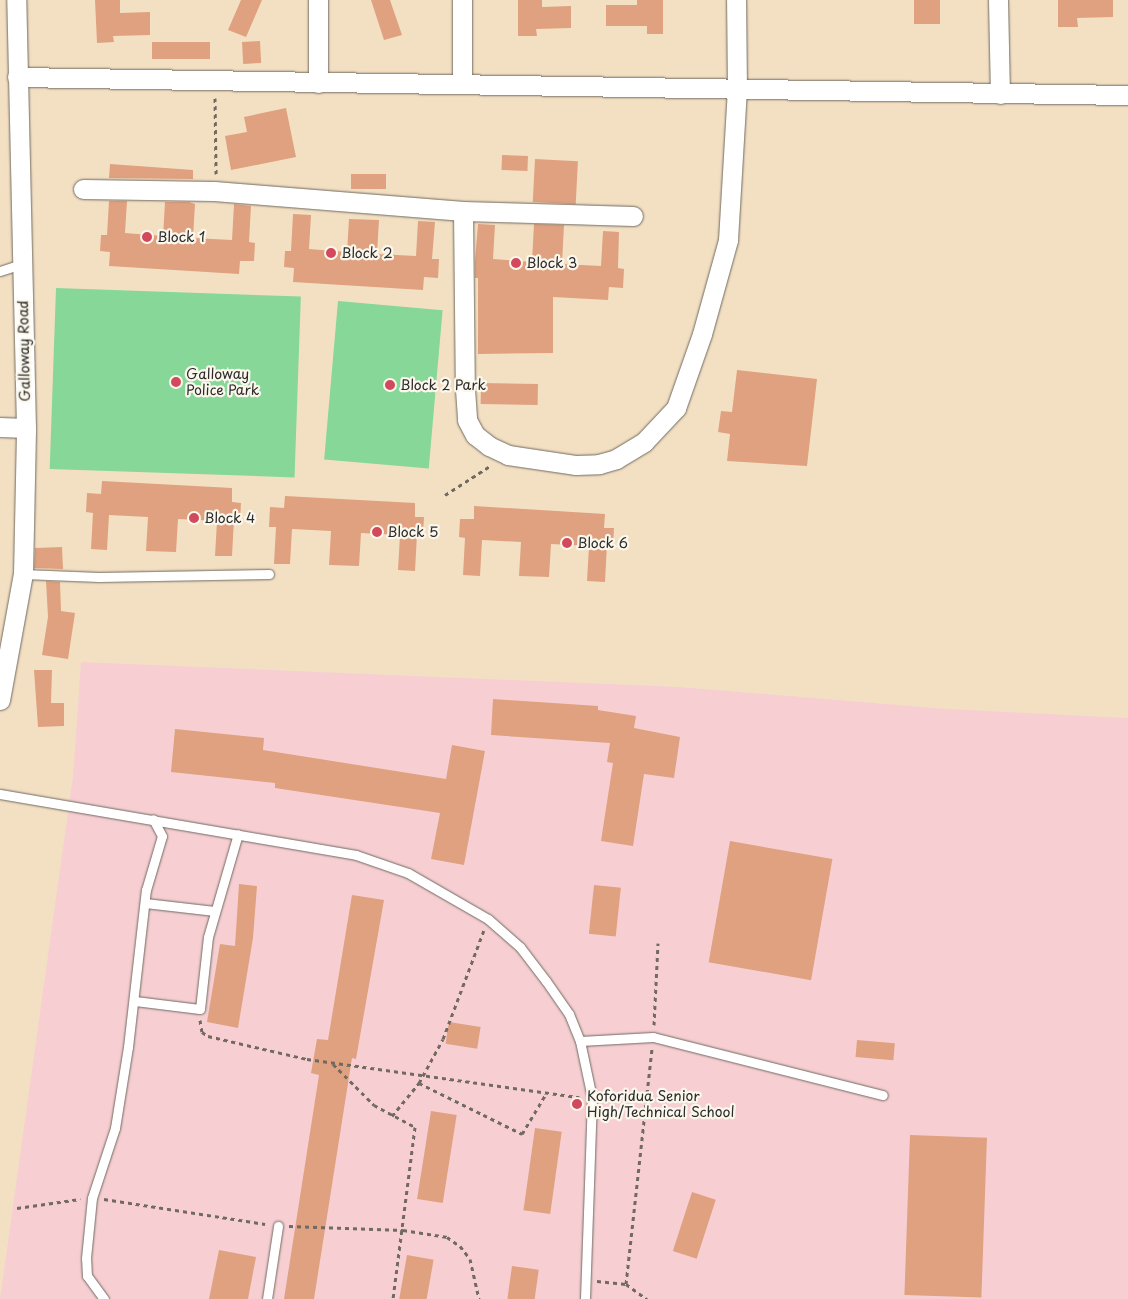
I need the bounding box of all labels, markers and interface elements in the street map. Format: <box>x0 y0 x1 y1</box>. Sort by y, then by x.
place label: Block 1 <box>157 229 205 245</box>
marker: Block 1 <box>141 231 153 243</box>
place label: Block 2 <box>341 245 392 261</box>
marker: Block 2 <box>325 247 337 259</box>
place label: Block 3 <box>526 255 577 271</box>
marker: Block 3 <box>510 257 522 269</box>
street label: Galloway Road <box>15 300 33 402</box>
place label: Galloway Police Park <box>186 366 260 398</box>
marker: Galloway Police Park <box>170 376 182 388</box>
place label: Block 2 Park <box>400 377 487 393</box>
marker: Block 2 Park <box>384 379 396 391</box>
place label: Block 4 <box>204 510 255 526</box>
marker: Block 4 <box>188 512 200 524</box>
place label: Block 5 <box>387 524 437 540</box>
marker: Block 5 <box>371 526 383 538</box>
place label: Block 6 <box>577 535 628 551</box>
marker: Block 6 <box>561 537 573 549</box>
place label: Koforidua Senior High/Technical School <box>587 1088 735 1120</box>
marker: Koforidua Senior High/Technical School <box>571 1098 583 1110</box>

